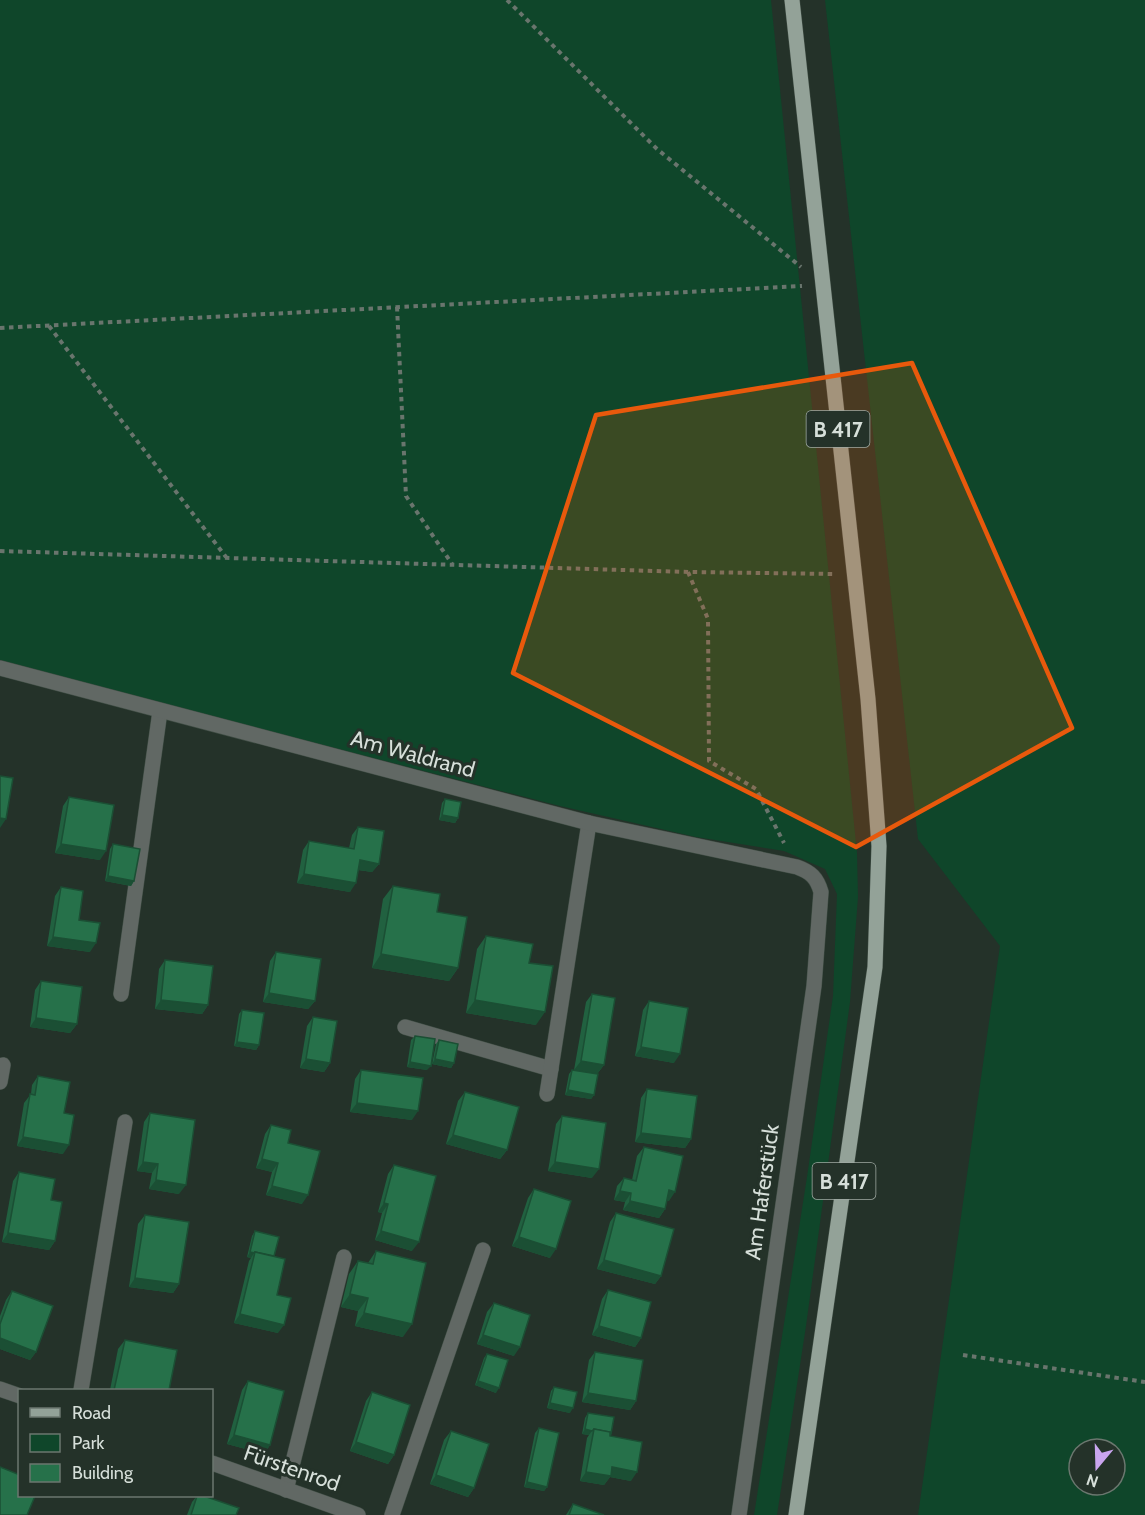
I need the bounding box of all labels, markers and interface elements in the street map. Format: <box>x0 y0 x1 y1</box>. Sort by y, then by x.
road number: B 417 <box>806 411 870 447</box>
street label: Am Waldrand <box>348 724 478 784</box>
street label: Am Haferstück <box>739 1122 785 1262</box>
road number: B 417 <box>812 1163 876 1199</box>
legend <box>18 1389 213 1497</box>
text: Road <box>72 1402 111 1424</box>
text: Park <box>72 1432 105 1454</box>
north arrow <box>1067 1437 1127 1497</box>
street label: Fürstenrod <box>240 1439 344 1497</box>
text: Building <box>72 1462 134 1484</box>
text: N <box>1084 1470 1101 1492</box>

